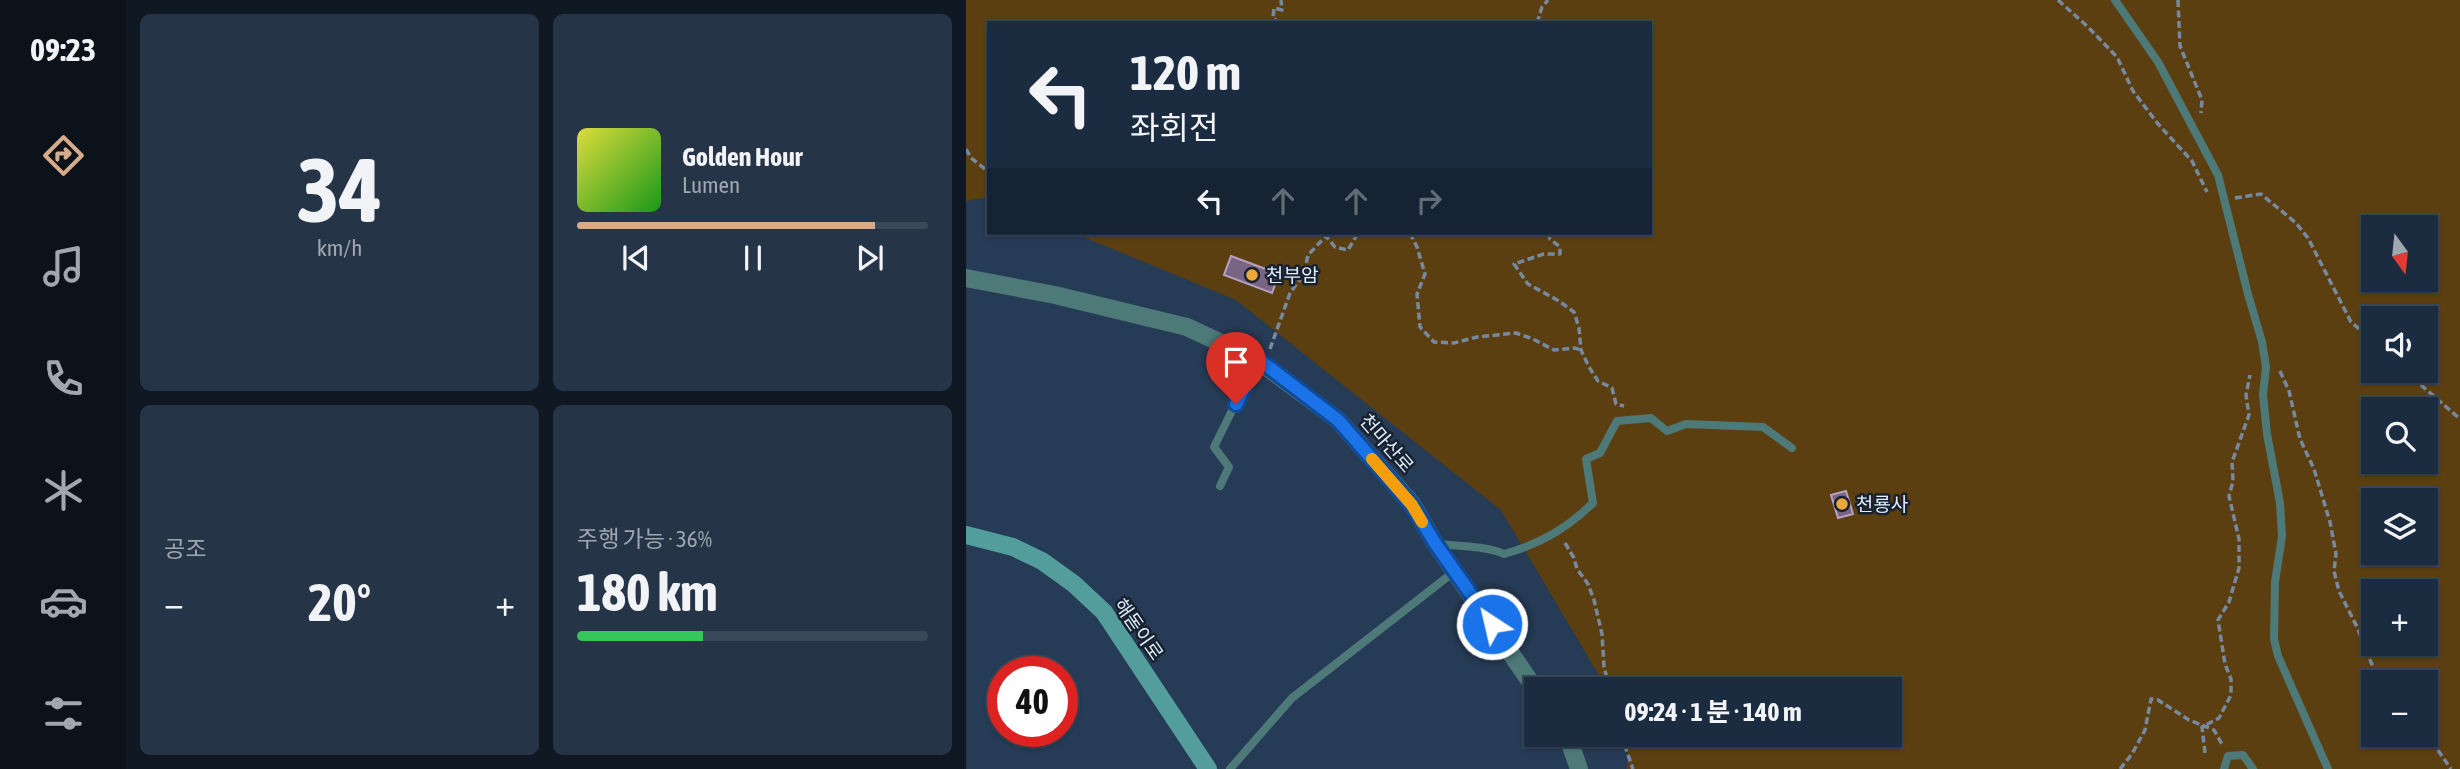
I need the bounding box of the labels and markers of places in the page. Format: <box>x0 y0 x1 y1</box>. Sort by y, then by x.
place label: 천부암 <box>1266 264 1319 286</box>
marker: 천부암 <box>1244 267 1260 283</box>
pin <box>1206 332 1266 404</box>
place label: 천룡사 <box>1856 493 1908 515</box>
marker: 천룡사 <box>1834 496 1850 512</box>

